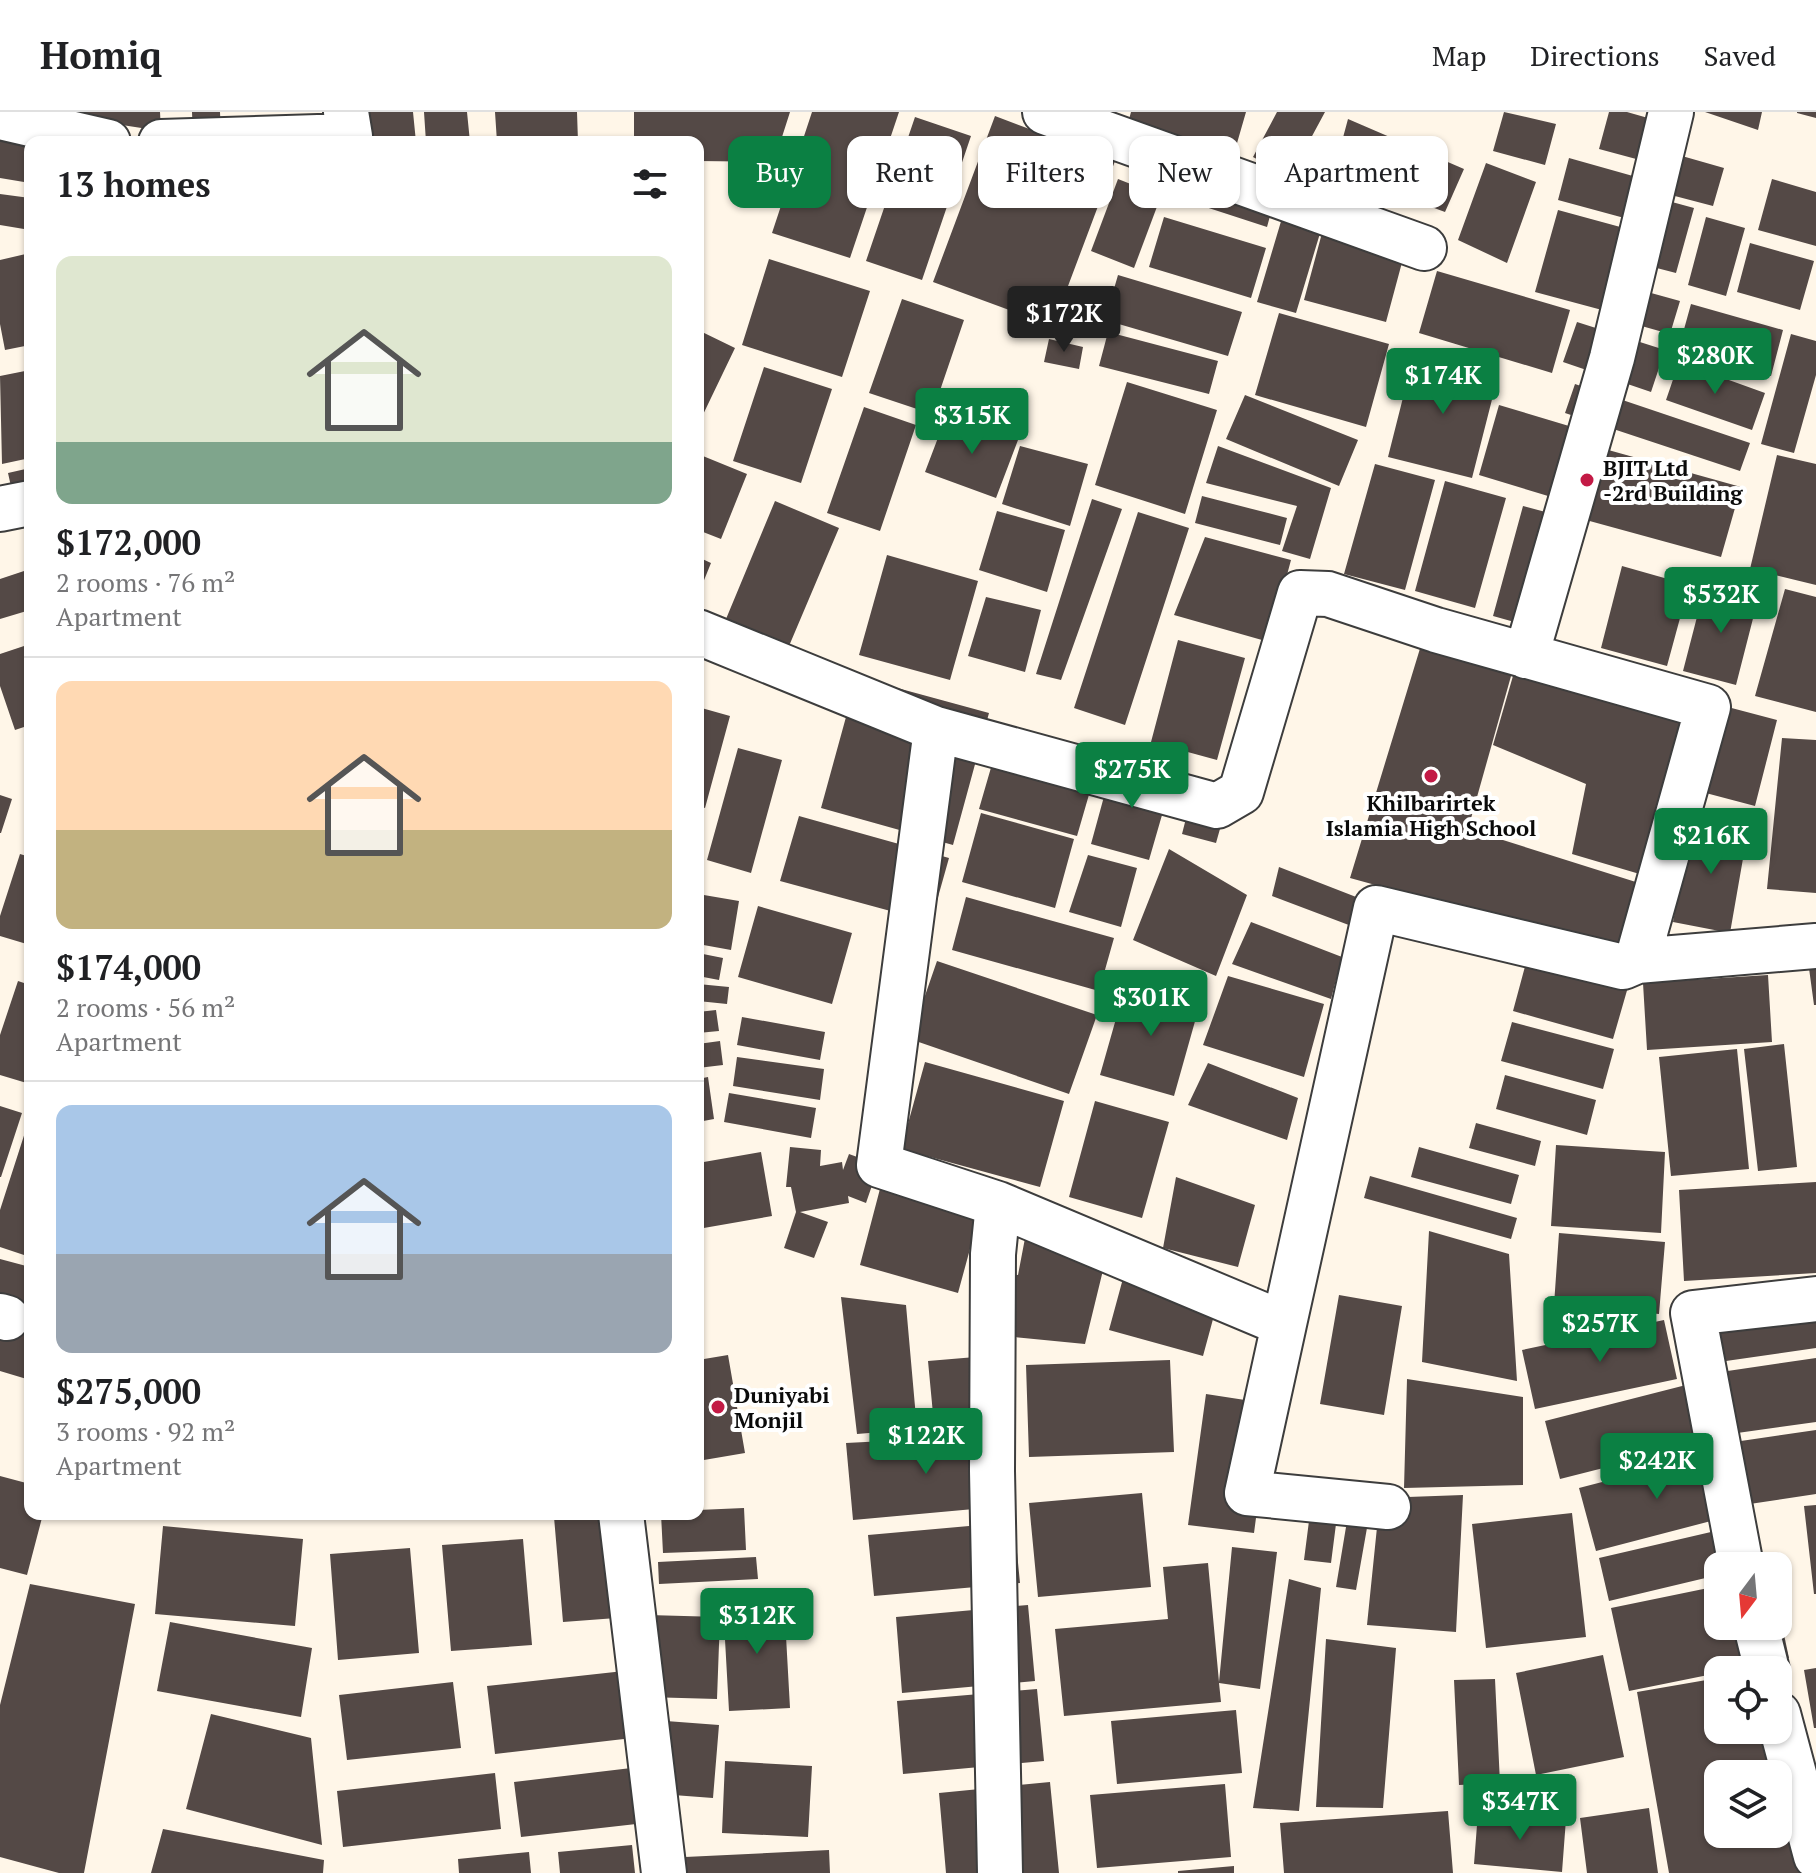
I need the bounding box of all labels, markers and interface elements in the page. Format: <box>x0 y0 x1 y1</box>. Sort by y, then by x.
text: Homiq <box>40 30 162 80</box>
text: Map <box>1432 37 1486 74</box>
text: Directions <box>1530 37 1660 74</box>
text: Saved <box>1704 37 1776 74</box>
chip: Buy <box>728 136 831 208</box>
chip: Rent <box>847 136 962 208</box>
chip: Filters <box>978 136 1113 208</box>
chip: New <box>1129 136 1240 208</box>
chip: Apartment <box>1256 136 1448 208</box>
text: 13 homes <box>56 162 211 207</box>
icon: filters <box>628 162 672 206</box>
pin: $172K <box>1008 286 1120 354</box>
text: $172K <box>1025 295 1103 329</box>
icon: home <box>292 308 436 452</box>
pin: $280K <box>1659 328 1771 396</box>
text: $280K <box>1676 337 1754 371</box>
pin: $174K <box>1387 348 1499 416</box>
text: $174K <box>1404 357 1482 391</box>
pin: $315K <box>916 388 1028 456</box>
text: $315K <box>933 397 1011 431</box>
place label: BJIT Ltd -2rd Building <box>1603 453 1743 507</box>
marker: BJIT Ltd -2rd Building <box>1578 471 1596 489</box>
text: $172,000 <box>56 520 201 565</box>
text: 2 rooms · 76 m² <box>56 565 235 599</box>
pin: $532K <box>1665 567 1777 635</box>
text: $532K <box>1682 576 1760 610</box>
text: Apartment <box>56 599 182 633</box>
icon: home <box>292 733 436 877</box>
pin: $275K <box>1076 742 1188 810</box>
text: $275K <box>1093 751 1171 785</box>
marker: Khilbarirtek Islamia High School <box>1422 767 1440 785</box>
place label: Khilbarirtek Islamia High School <box>1326 788 1536 842</box>
pin: $216K <box>1655 808 1767 876</box>
text: $216K <box>1672 817 1750 851</box>
text: $174,000 <box>56 945 201 990</box>
pin: $301K <box>1095 970 1207 1038</box>
text: $301K <box>1112 979 1190 1013</box>
text: 2 rooms · 56 m² <box>56 990 235 1024</box>
text: Apartment <box>56 1024 182 1058</box>
icon: home <box>292 1157 436 1301</box>
pin: $257K <box>1544 1296 1656 1364</box>
text: $257K <box>1561 1305 1639 1339</box>
text: $275,000 <box>56 1369 201 1414</box>
place label: Duniyabi Monjil <box>734 1380 829 1434</box>
marker: Duniyabi Monjil <box>709 1398 727 1416</box>
pin: $122K <box>870 1408 982 1476</box>
text: 3 rooms · 92 m² <box>56 1414 235 1448</box>
text: $122K <box>887 1417 965 1451</box>
pin: $242K <box>1601 1433 1713 1501</box>
text: $242K <box>1618 1442 1696 1476</box>
text: Apartment <box>56 1448 182 1482</box>
north arrow <box>1704 1552 1792 1640</box>
map controls <box>1704 1552 1792 1848</box>
pin: $312K <box>701 1588 813 1656</box>
text: $312K <box>718 1597 796 1631</box>
button: locate <box>1704 1656 1792 1744</box>
button: layers <box>1704 1760 1792 1848</box>
pin: $347K <box>1464 1774 1576 1842</box>
text: $347K <box>1481 1783 1559 1817</box>

